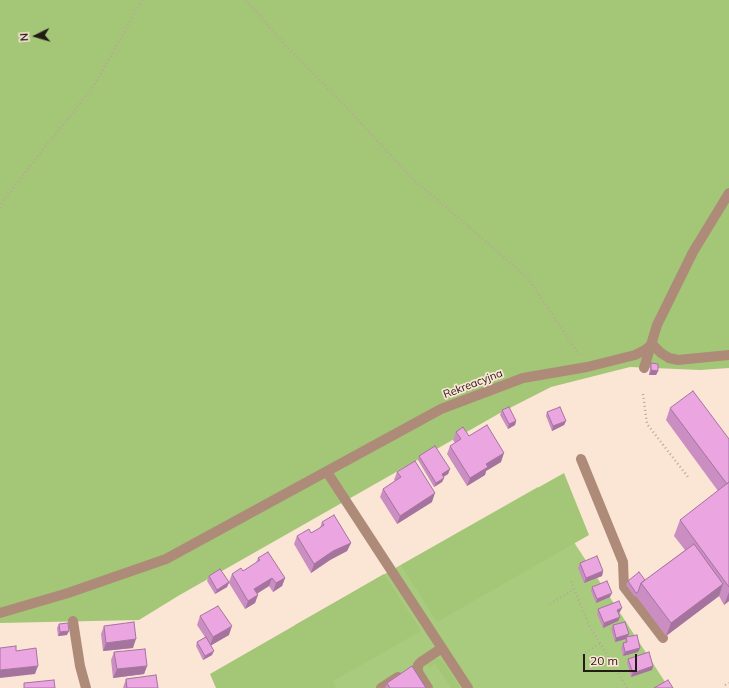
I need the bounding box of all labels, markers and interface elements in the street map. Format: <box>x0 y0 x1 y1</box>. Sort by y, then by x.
north arrow <box>16 16 56 56</box>
text: N <box>17 32 31 42</box>
street label: Rekreacyjna <box>441 367 505 401</box>
scale bar <box>585 646 639 672</box>
text: 20 m <box>590 653 618 668</box>

